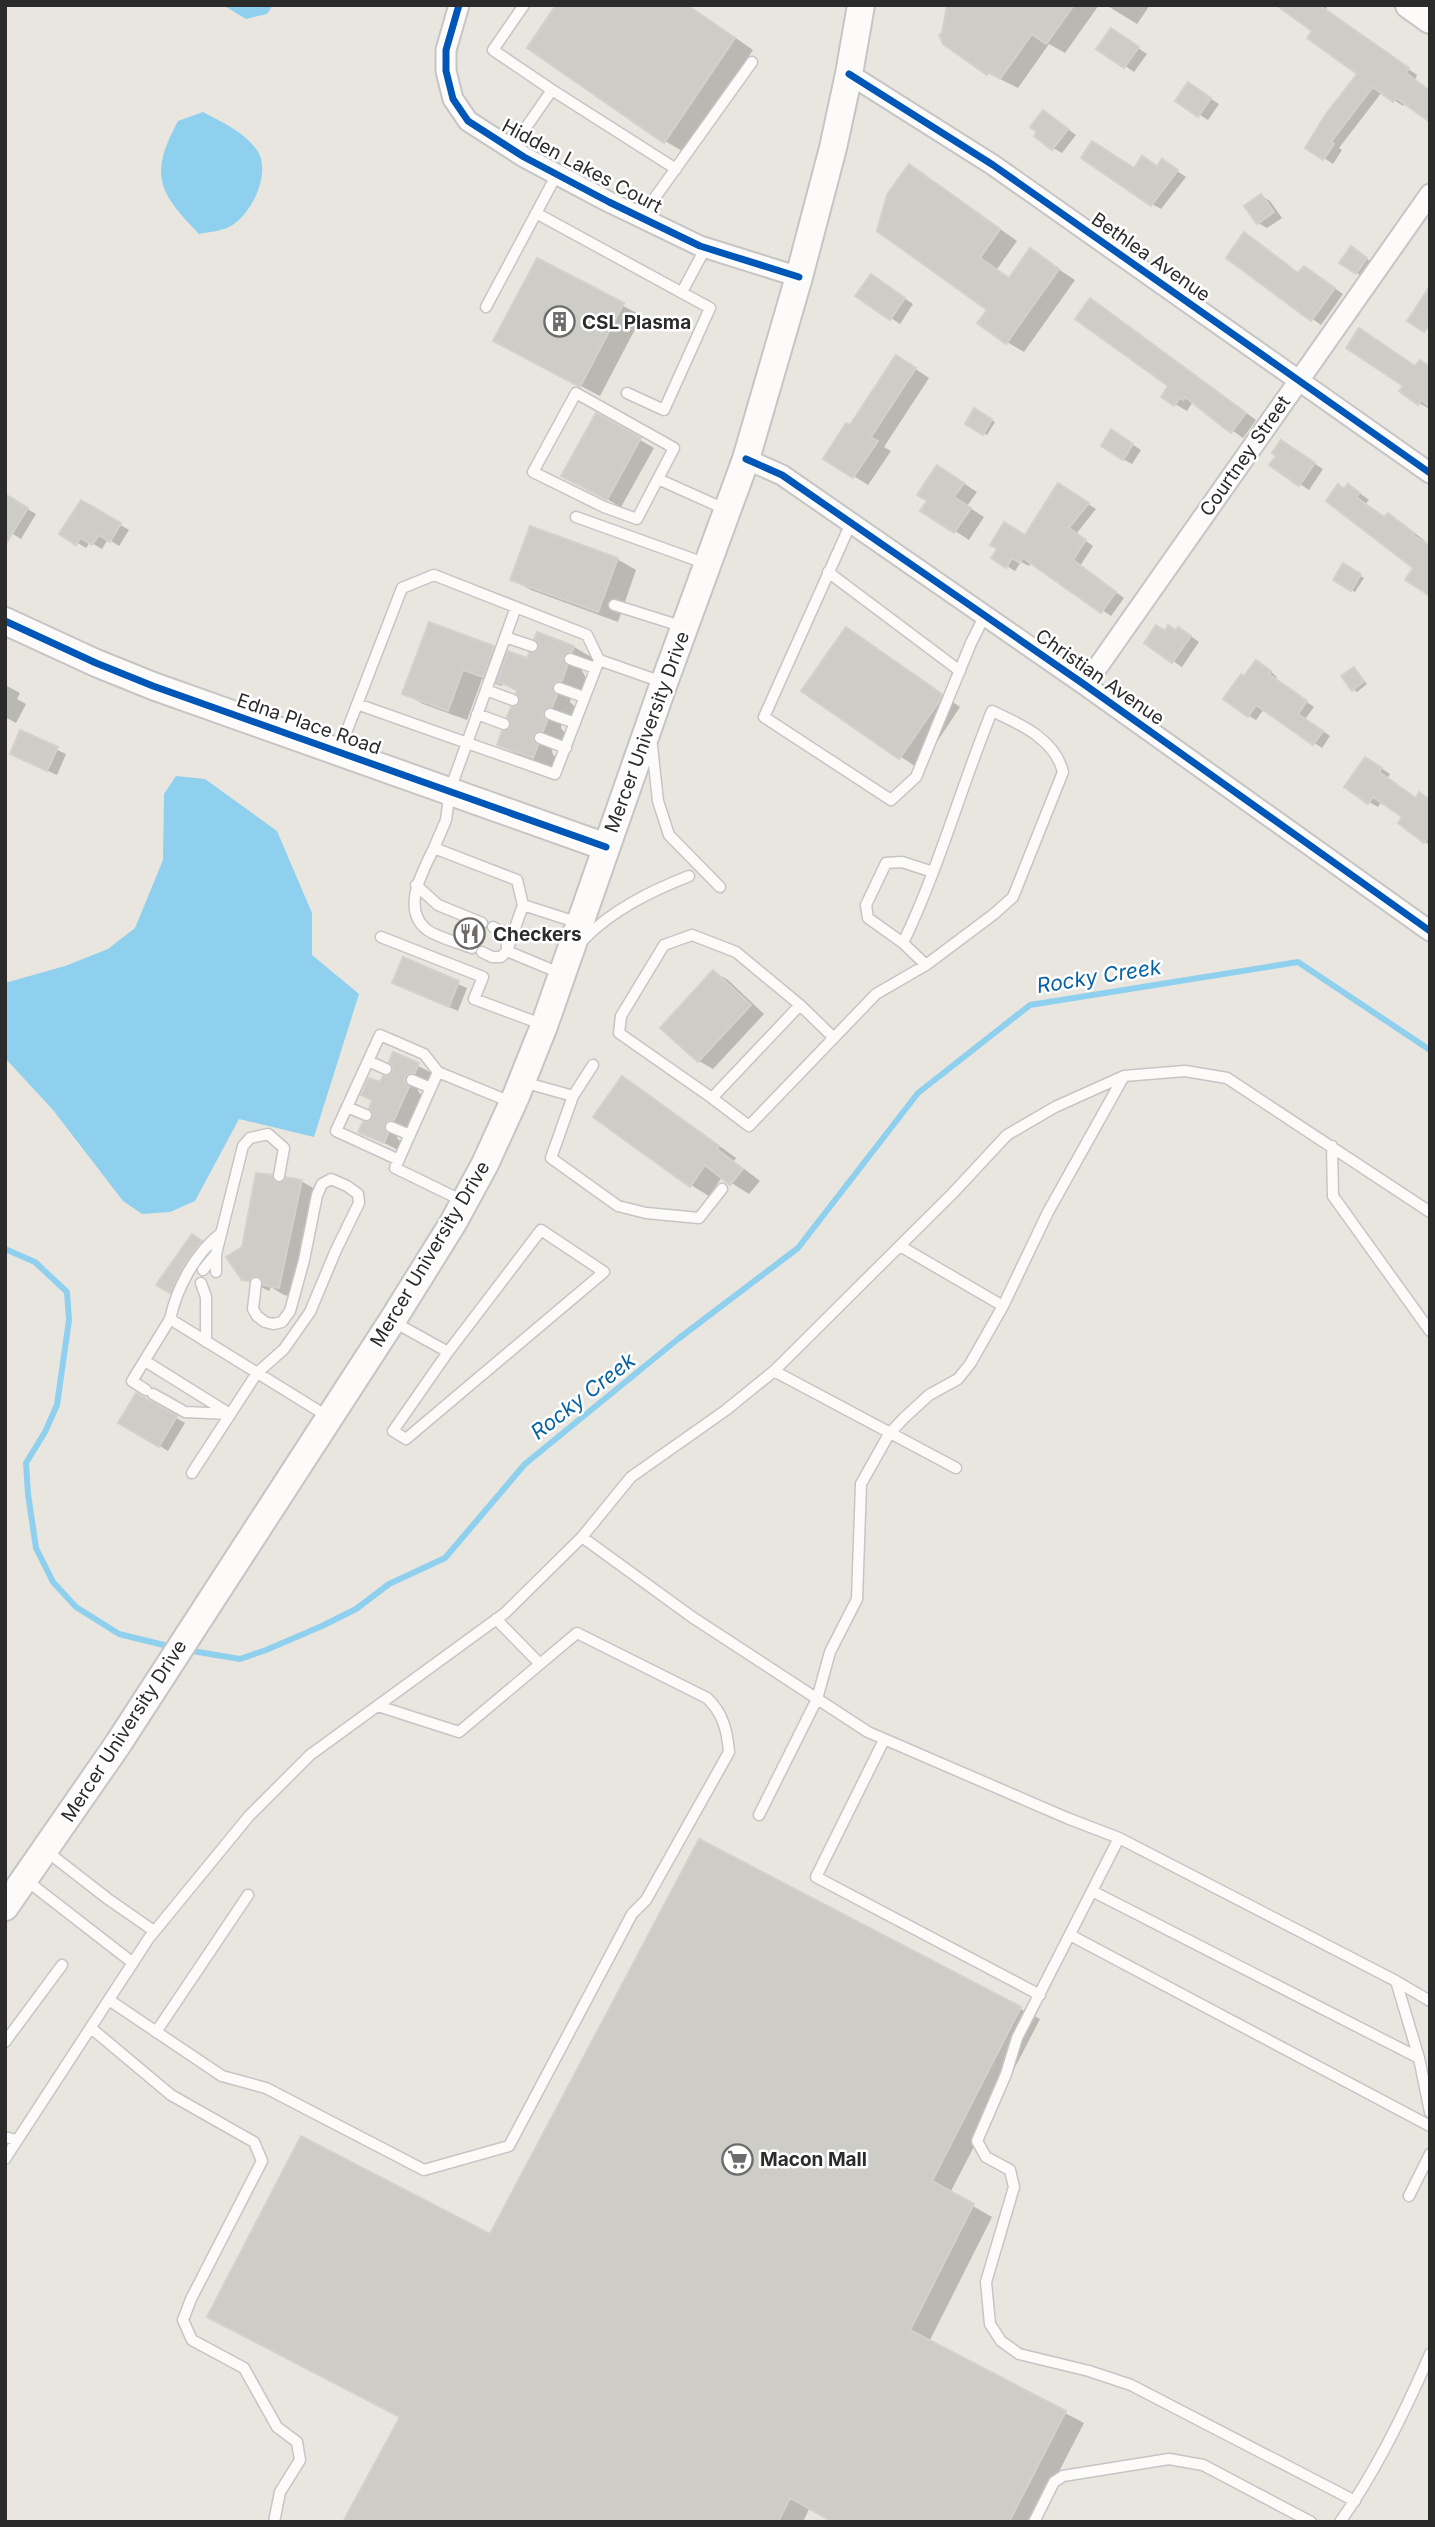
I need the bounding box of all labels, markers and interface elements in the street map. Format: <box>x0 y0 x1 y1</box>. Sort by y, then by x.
street label: Hidden Lakes Court <box>498 114 666 218</box>
street label: Bethlea Avenue <box>1087 208 1215 306</box>
building icon: CSL Plasma <box>542 305 576 339</box>
place label: CSL Plasma <box>582 311 691 334</box>
street label: Courtney Street <box>1195 391 1295 521</box>
street label: Christian Avenue <box>1031 624 1169 730</box>
street label: Mercer University Drive <box>600 628 694 836</box>
street label: Edna Place Road <box>234 689 384 759</box>
restaurant icon: Checkers <box>453 917 487 951</box>
place label: Checkers <box>493 923 582 946</box>
water label: Rocky Creek <box>1035 954 1163 998</box>
street label: Mercer University Drive <box>365 1157 495 1351</box>
water label: Rocky Creek <box>526 1347 641 1445</box>
street label: Mercer University Drive <box>57 1636 191 1826</box>
supermarket icon: Macon Mall <box>720 2142 754 2176</box>
place label: Macon Mall <box>760 2148 867 2171</box>

